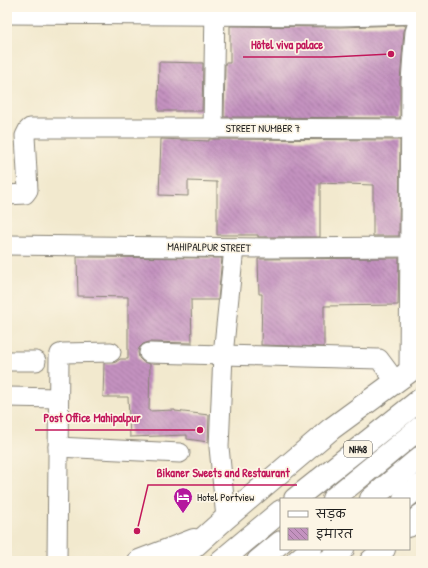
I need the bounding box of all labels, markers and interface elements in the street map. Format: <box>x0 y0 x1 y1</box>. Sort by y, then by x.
callout: Hôtel viva palace <box>243 33 331 57</box>
text: Hôtel viva palace <box>251 36 323 54</box>
street label: STREET NUMBER 7 <box>226 121 300 135</box>
street label: MAHIPALPUR STREET <box>167 239 252 255</box>
callout: Post Office Mahipalpur <box>35 406 149 430</box>
text: Post Office Mahipalpur <box>43 409 141 427</box>
road number: NH48 <box>344 441 372 457</box>
callout: Bikaner Sweets and Restaurant <box>148 461 297 485</box>
text: Bikaner Sweets and Restaurant <box>156 464 290 481</box>
hotel icon: Hotel Portview <box>172 486 194 514</box>
place label: Hotel Portview <box>197 490 254 504</box>
legend <box>280 498 410 550</box>
text: सड़क <box>315 505 347 522</box>
text: इमारत <box>316 525 354 542</box>

